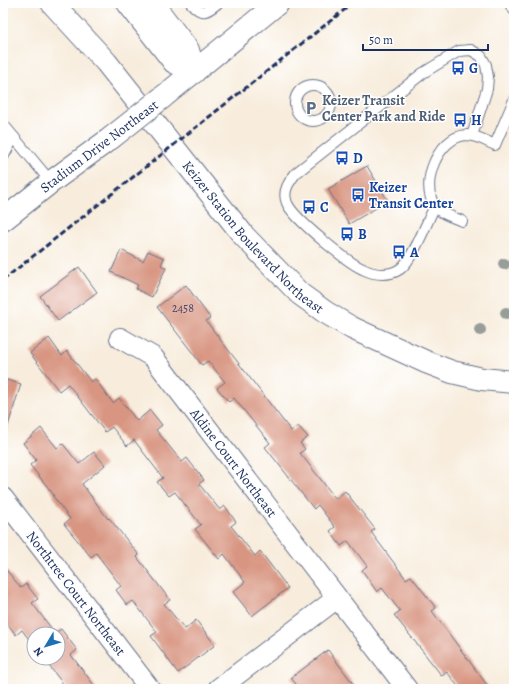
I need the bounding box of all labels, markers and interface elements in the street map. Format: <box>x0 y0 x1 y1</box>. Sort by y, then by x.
scale bar <box>363 26 488 52</box>
text: 50 m <box>369 32 393 48</box>
place label: G <box>469 59 478 78</box>
bus stop icon: G <box>450 60 466 76</box>
place label: Keizer Transit Center Park and Ride <box>322 91 446 126</box>
street label: Stadium Drive Northeast <box>36 95 163 197</box>
parking icon: Keizer Transit Center Park and Ride <box>303 100 319 116</box>
place label: H <box>471 111 481 130</box>
bus stop icon: H <box>452 112 468 128</box>
place label: D <box>353 149 363 168</box>
bus stop icon: D <box>334 150 350 166</box>
street label: Keizer Station Boulevard Northeast <box>178 157 328 318</box>
place label: Keizer Transit Center <box>369 178 454 213</box>
bus stop icon: Keizer Transit Center <box>350 187 366 203</box>
place label: C <box>320 198 329 217</box>
bus stop icon: C <box>301 199 317 215</box>
place label: B <box>358 225 367 244</box>
bus stop icon: B <box>339 226 355 242</box>
place label: A <box>409 243 419 262</box>
bus stop icon: A <box>391 244 407 260</box>
house number: 2458 <box>172 300 194 316</box>
street label: Aldine Court Northeast <box>185 404 281 522</box>
street label: Northtree Court Northeast <box>23 528 131 658</box>
north arrow <box>26 626 66 666</box>

